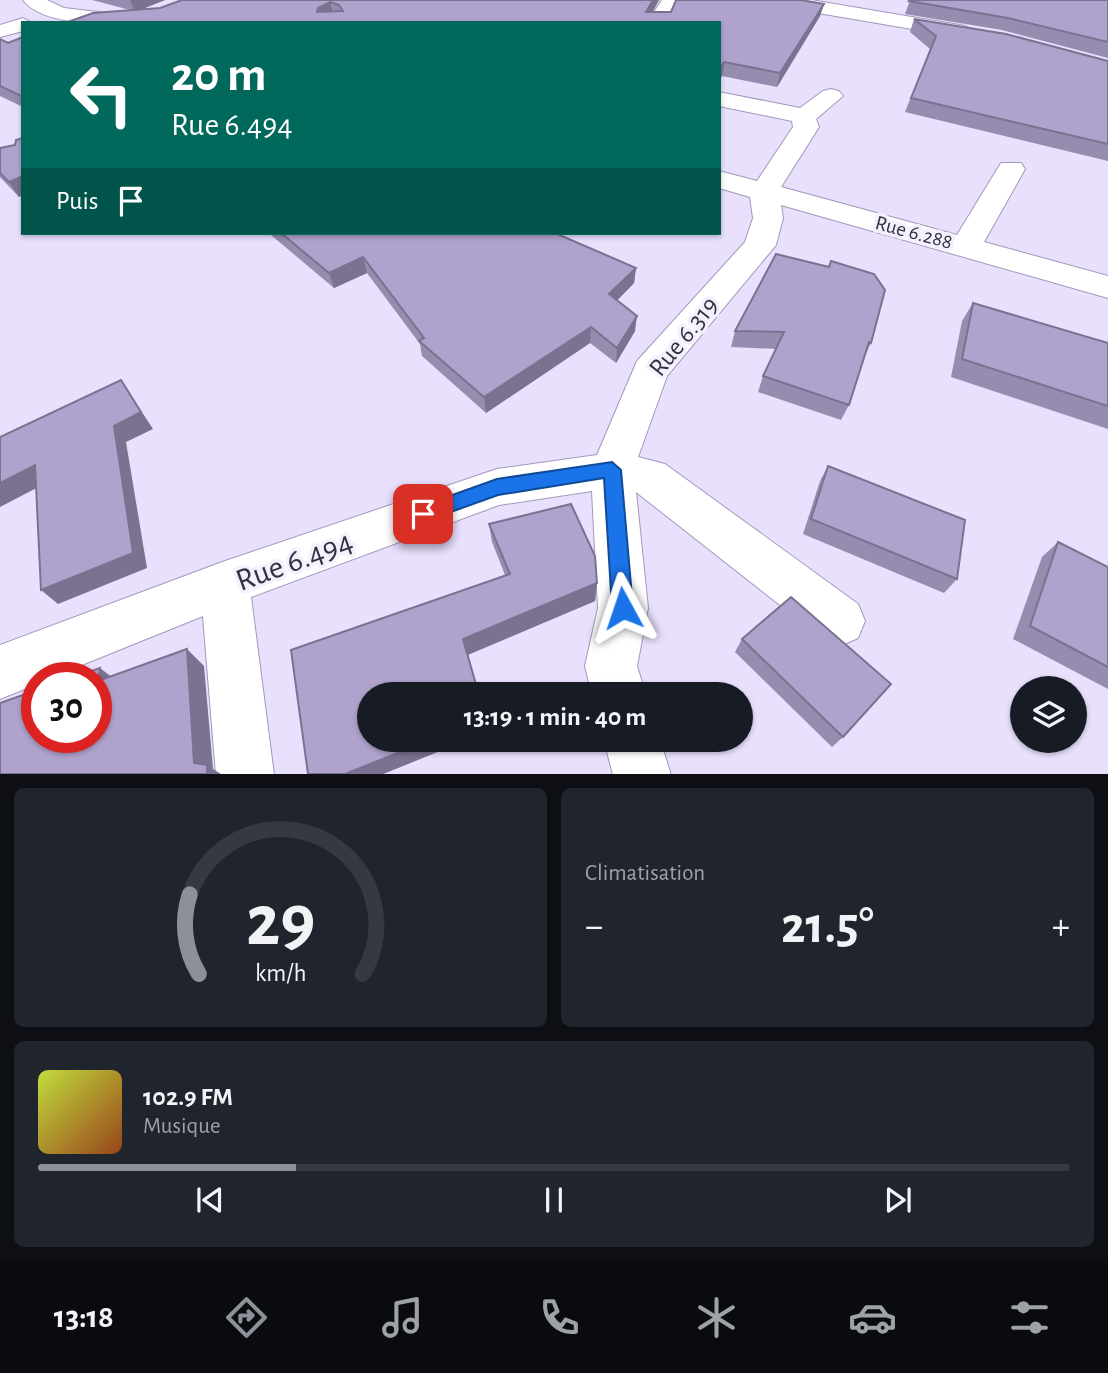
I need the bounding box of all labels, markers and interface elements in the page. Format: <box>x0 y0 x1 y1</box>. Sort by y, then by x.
icon: left <box>56 49 147 140</box>
text: 20 m <box>171 51 267 100</box>
text: Rue 6.494 <box>171 109 293 141</box>
icon: arrive <box>112 182 150 220</box>
text: Puis <box>56 188 98 214</box>
street label: Rue 6.288 <box>873 212 955 253</box>
street label: Rue 6.319 <box>644 292 723 381</box>
pin <box>393 484 453 544</box>
icon: arrive <box>404 495 442 533</box>
street label: Rue 6.494 <box>232 525 357 597</box>
position arrow <box>586 571 660 645</box>
speed limit sign: 30 <box>21 662 112 753</box>
map controls <box>1010 676 1087 753</box>
button: layers <box>1010 676 1087 753</box>
text: 13:19 · 1 min · 40 m <box>464 704 646 730</box>
text: Climatisation <box>585 862 705 885</box>
text: 29 <box>246 886 315 959</box>
text: 21.5° <box>781 900 874 952</box>
text: − <box>585 908 603 946</box>
text: + <box>1052 908 1070 946</box>
text: km/h <box>255 960 306 985</box>
text: 102.9 FM <box>143 1084 233 1110</box>
text: Musique <box>143 1115 221 1138</box>
icon: previous <box>191 1181 229 1219</box>
icon: pause <box>535 1181 573 1219</box>
icon: next <box>879 1181 917 1219</box>
icon: directions <box>222 1293 271 1342</box>
icon: music <box>378 1293 427 1342</box>
icon: phone <box>535 1293 584 1342</box>
icon: climate <box>692 1293 741 1342</box>
icon: car <box>848 1293 897 1342</box>
icon: filters <box>1005 1293 1054 1342</box>
text: 13:18 <box>54 1301 114 1333</box>

